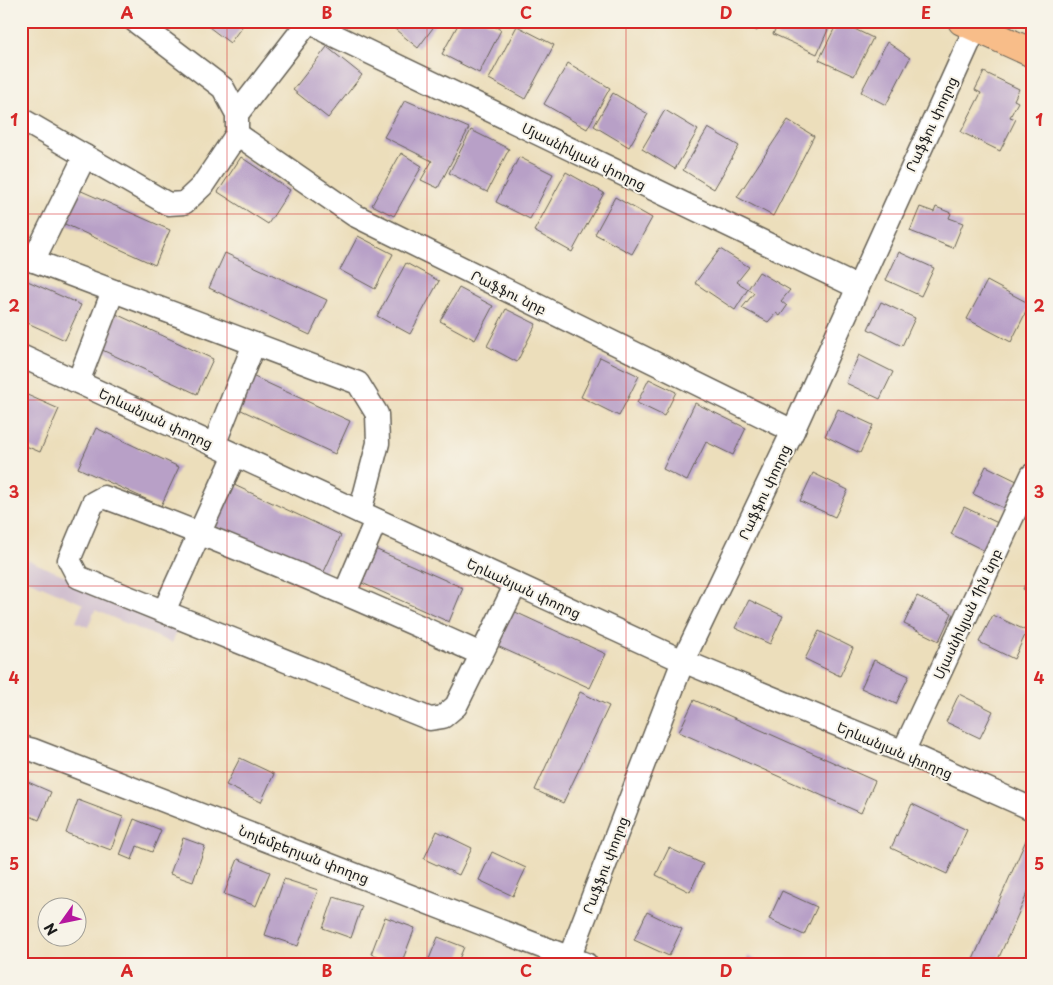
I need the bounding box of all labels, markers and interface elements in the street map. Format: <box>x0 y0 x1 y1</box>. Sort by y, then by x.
text: A <box>121 0 134 24</box>
text: B <box>322 0 333 24</box>
text: C <box>520 0 532 24</box>
text: D <box>720 0 732 24</box>
text: E <box>921 0 931 24</box>
street label: Րաֆֆու փողոց <box>900 73 962 175</box>
text: 1 <box>10 107 18 131</box>
text: 1 <box>1035 107 1043 131</box>
street label: Մյասնիկյան փողոց <box>518 117 650 195</box>
street label: Րաֆֆու նրբ <box>468 265 550 319</box>
text: 2 <box>8 293 20 317</box>
text: 2 <box>1033 293 1045 317</box>
street label: Երևանյան փողոց <box>95 382 217 454</box>
street label: Րաֆֆու փողոց <box>733 441 795 543</box>
text: 3 <box>9 479 19 503</box>
text: 3 <box>1034 479 1044 503</box>
street label: Մյասնիկյան 1ին նրբ <box>927 545 1007 683</box>
street label: Երևանյան փողոց <box>463 552 585 624</box>
text: 4 <box>9 665 20 689</box>
text: 4 <box>1034 665 1045 689</box>
street label: Երևանյան փողոց <box>834 716 956 784</box>
street label: Րաֆֆու փողոց <box>577 813 633 917</box>
street label: Նոյեմբերյան փողոց <box>236 819 372 889</box>
text: 5 <box>9 851 19 875</box>
text: 5 <box>1034 851 1044 875</box>
north arrow <box>38 898 88 948</box>
text: N <box>39 919 63 940</box>
text: A <box>121 958 134 982</box>
text: B <box>322 958 333 982</box>
text: C <box>520 958 532 982</box>
text: D <box>720 958 732 982</box>
text: E <box>921 958 931 982</box>

